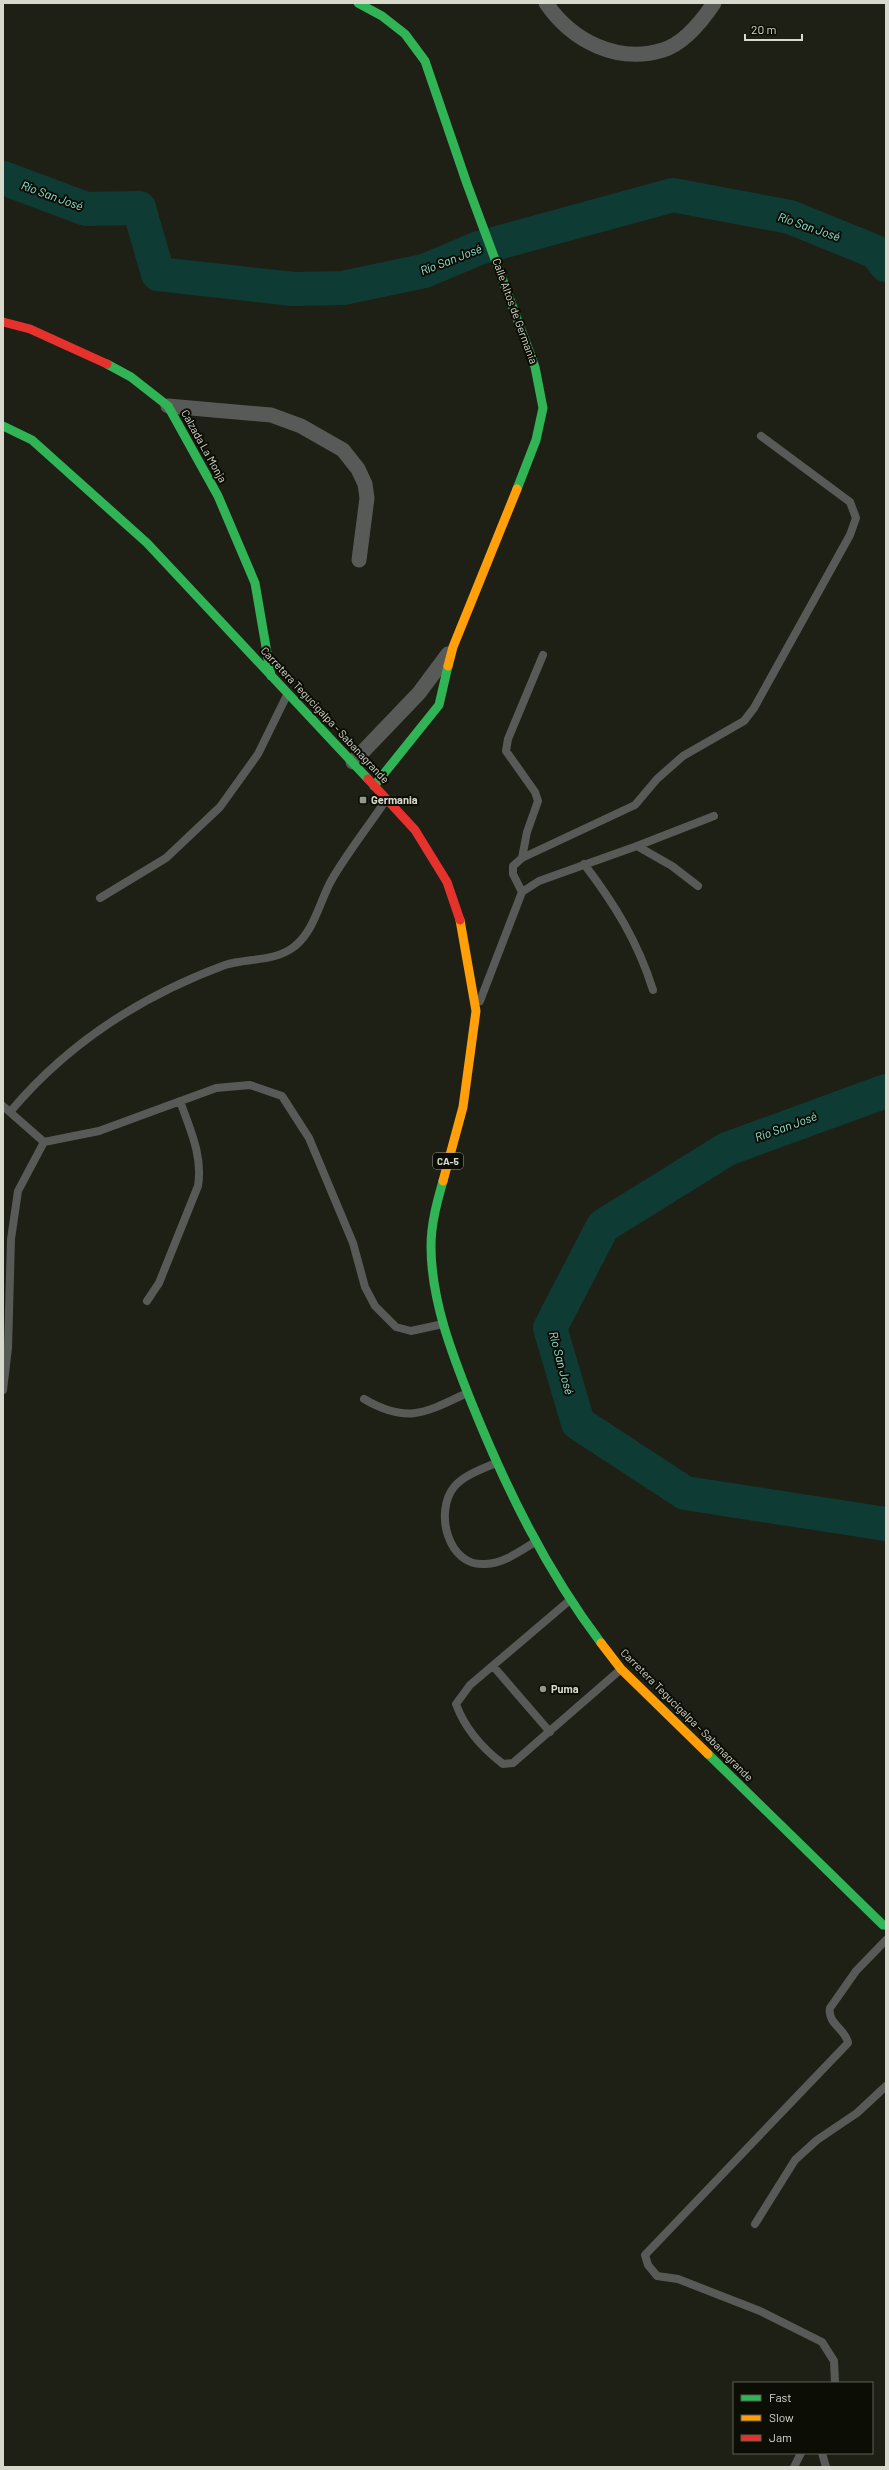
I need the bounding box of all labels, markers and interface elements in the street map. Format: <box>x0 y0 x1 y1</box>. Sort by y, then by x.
scale bar <box>745 16 802 42</box>
text: 20 m <box>751 22 777 36</box>
water label: Río San José <box>19 177 85 213</box>
water label: Río San José <box>776 209 842 243</box>
water label: Río San José <box>418 241 483 277</box>
street label: Calle Altos de Germania <box>490 256 541 365</box>
street label: Calzada La Monja <box>179 407 230 484</box>
street label: Carretera Tegucigalpa - Sabanagrande <box>259 644 392 786</box>
place label: Germania <box>371 793 418 806</box>
marker: Germania <box>358 795 368 805</box>
water label: Río San José <box>753 1108 819 1144</box>
road number: CA-5 <box>433 1153 463 1169</box>
water label: Río San José <box>547 1330 577 1396</box>
street label: Carretera Tegucigalpa - Sabanagrande <box>618 1646 756 1784</box>
place label: Puma <box>551 1682 579 1695</box>
marker: Puma <box>538 1684 548 1694</box>
legend <box>733 2382 873 2454</box>
text: Fast <box>769 2390 792 2404</box>
text: Slow <box>769 2410 794 2424</box>
text: Jam <box>769 2430 792 2444</box>

